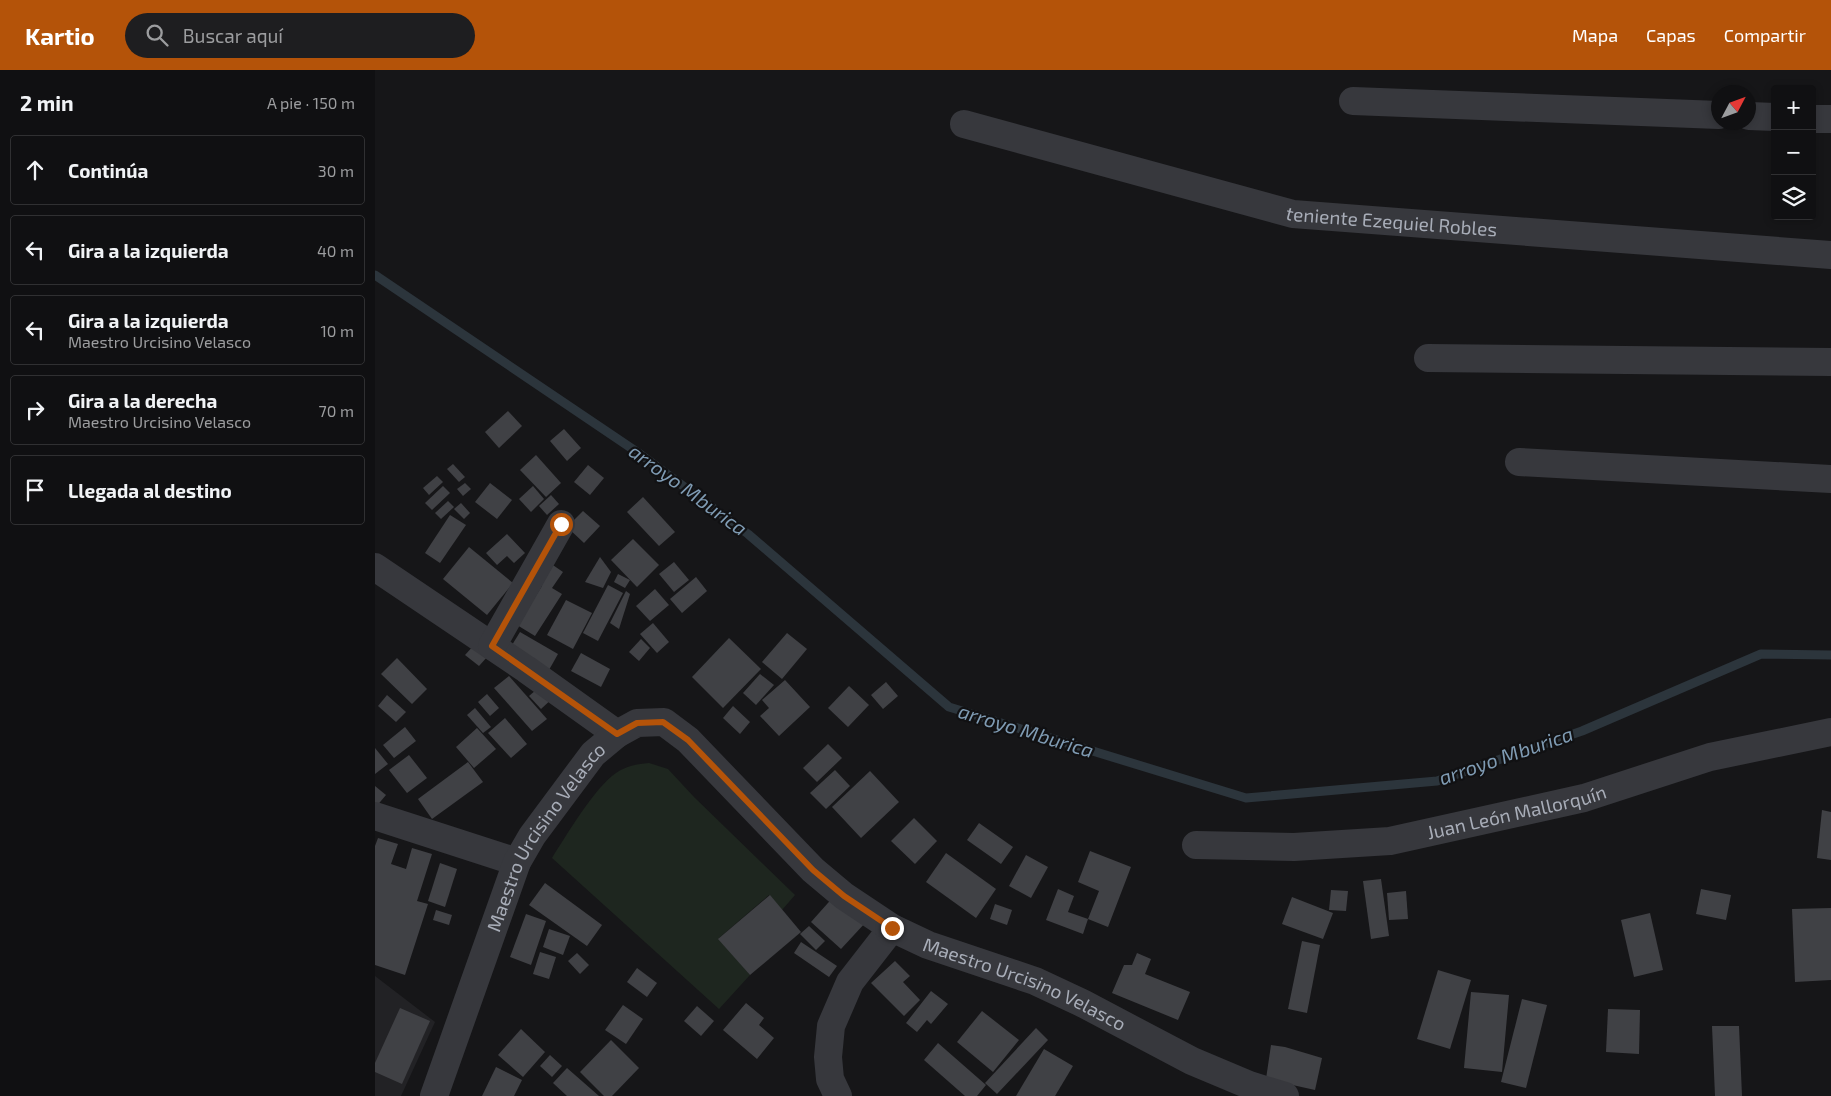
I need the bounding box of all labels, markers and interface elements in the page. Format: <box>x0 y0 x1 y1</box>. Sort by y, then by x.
search box <box>125 13 475 58</box>
text: Kartio <box>25 21 95 50</box>
icon: search <box>143 21 171 49</box>
text: Buscar aquí <box>183 24 283 47</box>
text: Mapa <box>1572 24 1618 46</box>
text: Capas <box>1646 24 1696 46</box>
text: Compartir <box>1724 24 1806 46</box>
north arrow <box>1711 85 1756 130</box>
map controls <box>1771 85 1816 220</box>
button: + <box>1771 85 1816 130</box>
text: 2 min <box>20 90 74 115</box>
text: A pie · 150 m <box>267 93 355 112</box>
button: − <box>1771 130 1816 175</box>
icon: ahead <box>21 156 49 184</box>
text: Continúa <box>68 159 148 182</box>
text: 30 m <box>318 161 354 180</box>
button: layers <box>1771 175 1816 220</box>
street label: teniente Ezequiel Robles <box>1283 201 1498 241</box>
icon: left <box>21 236 49 264</box>
text: Gira a la izquierda <box>68 239 229 262</box>
text: 40 m <box>317 241 354 260</box>
text: Gira a la izquierda <box>68 309 229 332</box>
icon: left <box>21 316 49 344</box>
text: 10 m <box>320 321 354 340</box>
text: Maestro Urcisino Velasco <box>68 332 251 351</box>
text: Gira a la derecha <box>68 389 217 412</box>
icon: right <box>21 396 49 424</box>
text: 70 m <box>319 401 354 420</box>
text: Maestro Urcisino Velasco <box>68 412 251 431</box>
water label: arroyo Mburica <box>624 438 752 541</box>
icon: arrive <box>21 476 49 504</box>
text: Llegada al destino <box>68 479 232 502</box>
route start <box>550 513 573 536</box>
water label: arroyo Mburica <box>955 698 1097 763</box>
water label: arroyo Mburica <box>1436 721 1576 790</box>
street label: Maestro Urcisino Velasco <box>481 737 609 934</box>
street label: Juan León Mallorquín <box>1425 780 1609 843</box>
route end <box>881 917 904 940</box>
street label: Maestro Urcisino Velasco <box>920 932 1130 1035</box>

